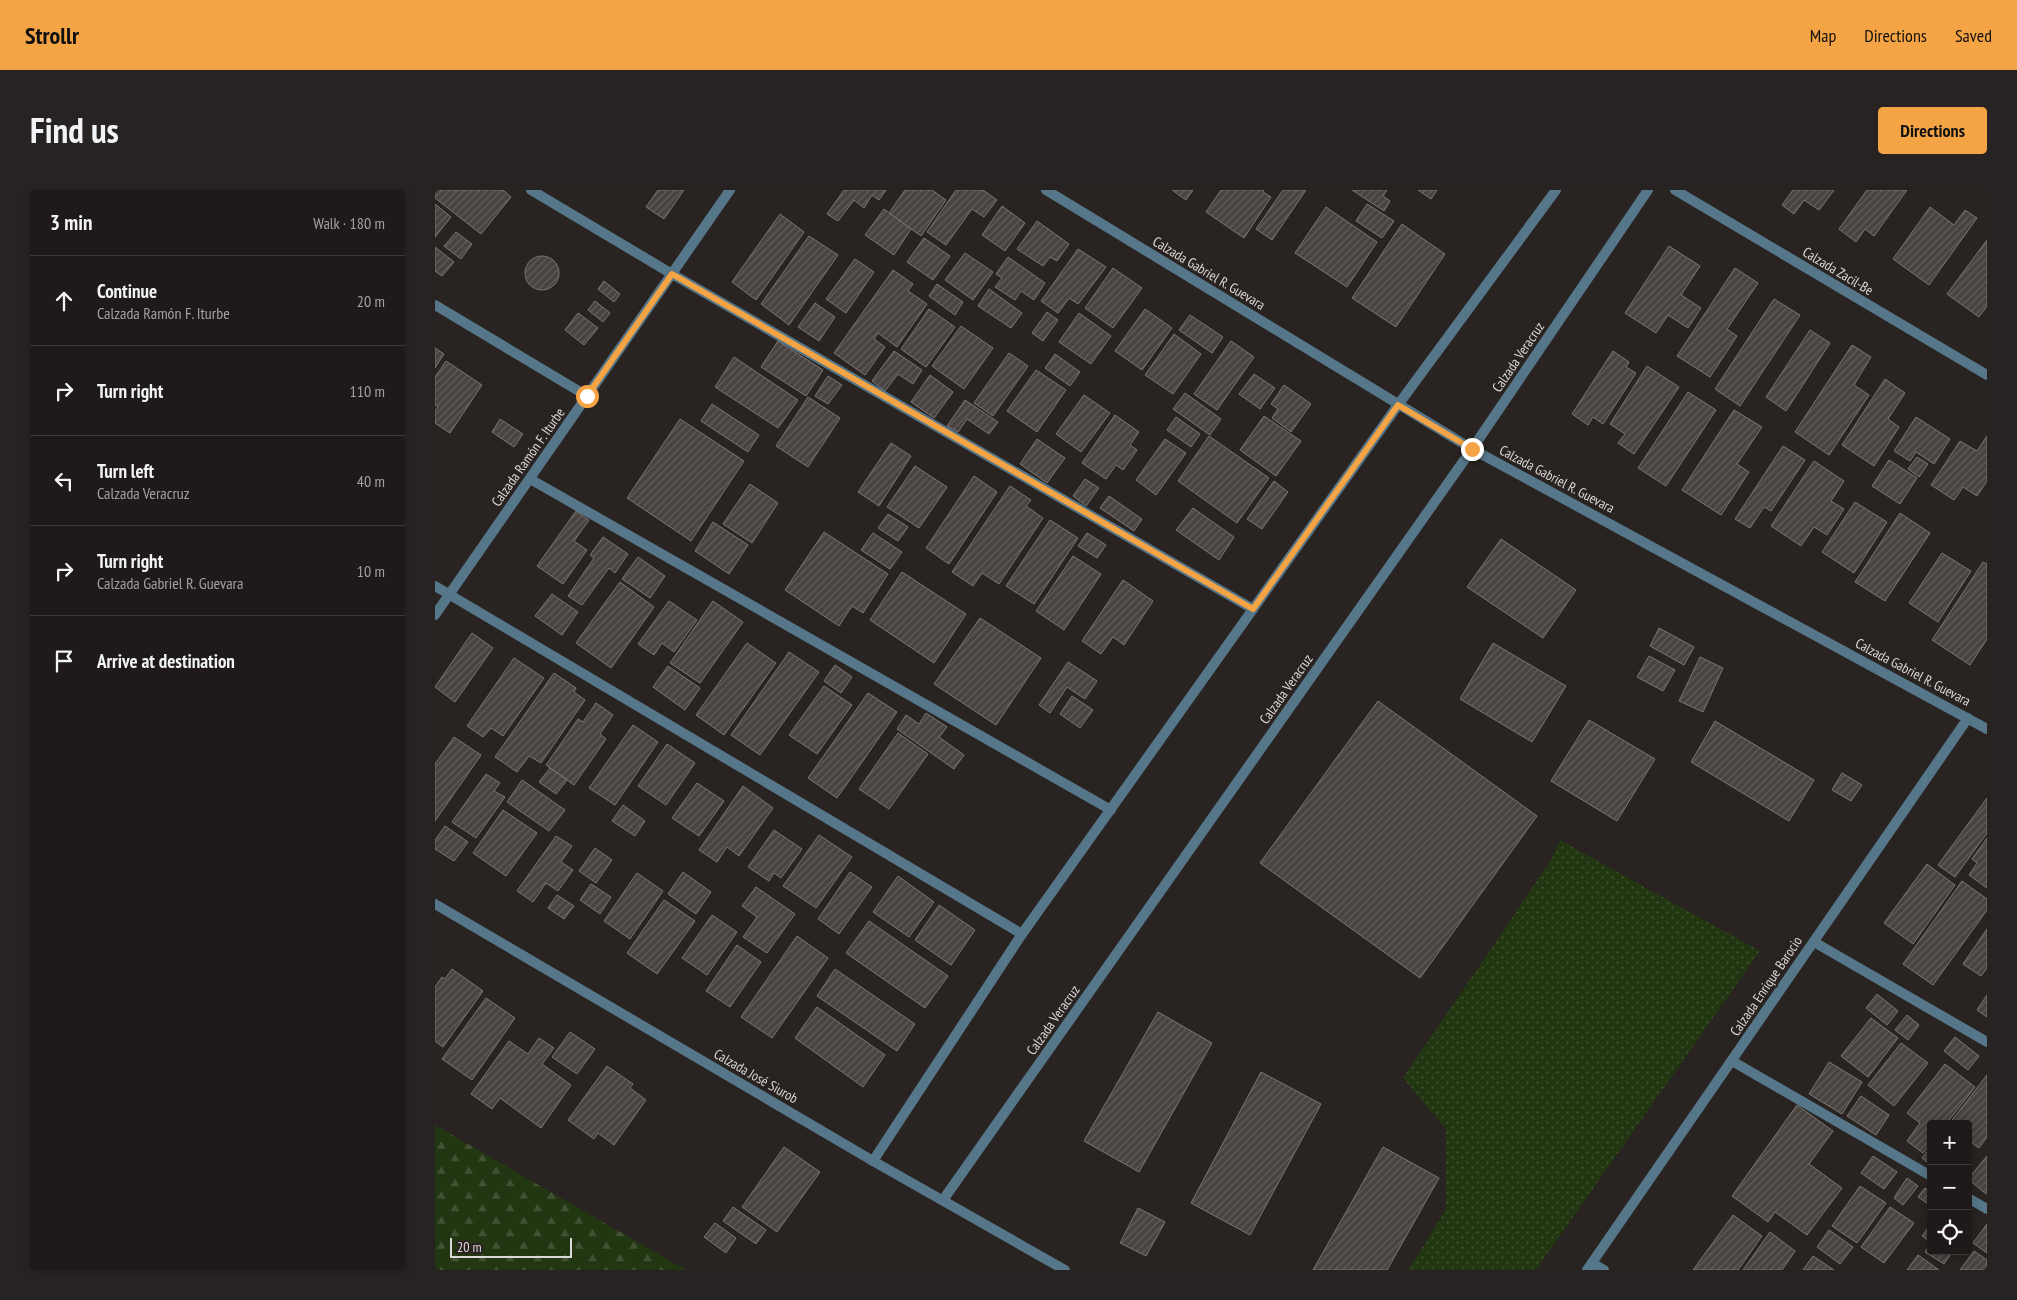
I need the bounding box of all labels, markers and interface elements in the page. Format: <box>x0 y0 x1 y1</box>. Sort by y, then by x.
text: Strollr <box>25 20 79 51</box>
text: Map <box>1810 24 1836 47</box>
text: Directions <box>1864 24 1927 47</box>
text: Saved <box>1955 24 1992 47</box>
text: Find us <box>30 107 119 153</box>
button: Directions <box>1878 107 1987 154</box>
text: 3 min <box>50 209 92 236</box>
text: Walk · 180 m <box>313 213 385 233</box>
street label: Calzada Gabriel R. Guevara <box>1149 232 1269 314</box>
street label: Calzada Zacil-Be <box>1799 243 1877 299</box>
text: Continue <box>97 279 157 303</box>
icon: ahead <box>50 287 78 315</box>
text: 20 m <box>357 291 385 311</box>
text: Calzada Ramón F. Iturbe <box>97 303 230 323</box>
street label: Calzada Veracruz <box>1488 318 1548 396</box>
icon: right <box>50 377 78 405</box>
text: Turn right <box>97 379 163 403</box>
text: 110 m <box>350 381 385 401</box>
route start <box>576 385 599 408</box>
street label: Calzada Ramón F. Iturbe <box>487 404 569 510</box>
route end <box>1461 438 1484 461</box>
street label: Calzada Gabriel R. Guevara <box>1496 441 1618 517</box>
text: Turn left <box>97 459 154 483</box>
icon: left <box>50 467 78 495</box>
text: 40 m <box>357 471 385 491</box>
text: Calzada Veracruz <box>97 483 190 503</box>
text: Turn right <box>97 549 163 573</box>
icon: right <box>50 557 78 585</box>
text: 10 m <box>357 561 385 581</box>
text: Calzada Gabriel R. Guevara <box>97 573 243 593</box>
street label: Calzada Gabriel R. Guevara <box>1852 634 1974 710</box>
icon: arrive <box>50 647 78 675</box>
text: Arrive at destination <box>97 649 235 673</box>
street label: Calzada Veracruz <box>1255 651 1317 727</box>
street label: Calzada Enrique Barocio <box>1726 933 1806 1039</box>
street label: Calzada Veracruz <box>1022 982 1084 1058</box>
street label: Calzada José Siurob <box>711 1045 801 1107</box>
map controls <box>1927 1120 1972 1255</box>
button: + <box>1927 1120 1972 1165</box>
button: − <box>1927 1165 1972 1210</box>
button: locate <box>1927 1210 1972 1255</box>
scale bar <box>450 1235 573 1258</box>
text: 20 m <box>457 1238 482 1256</box>

